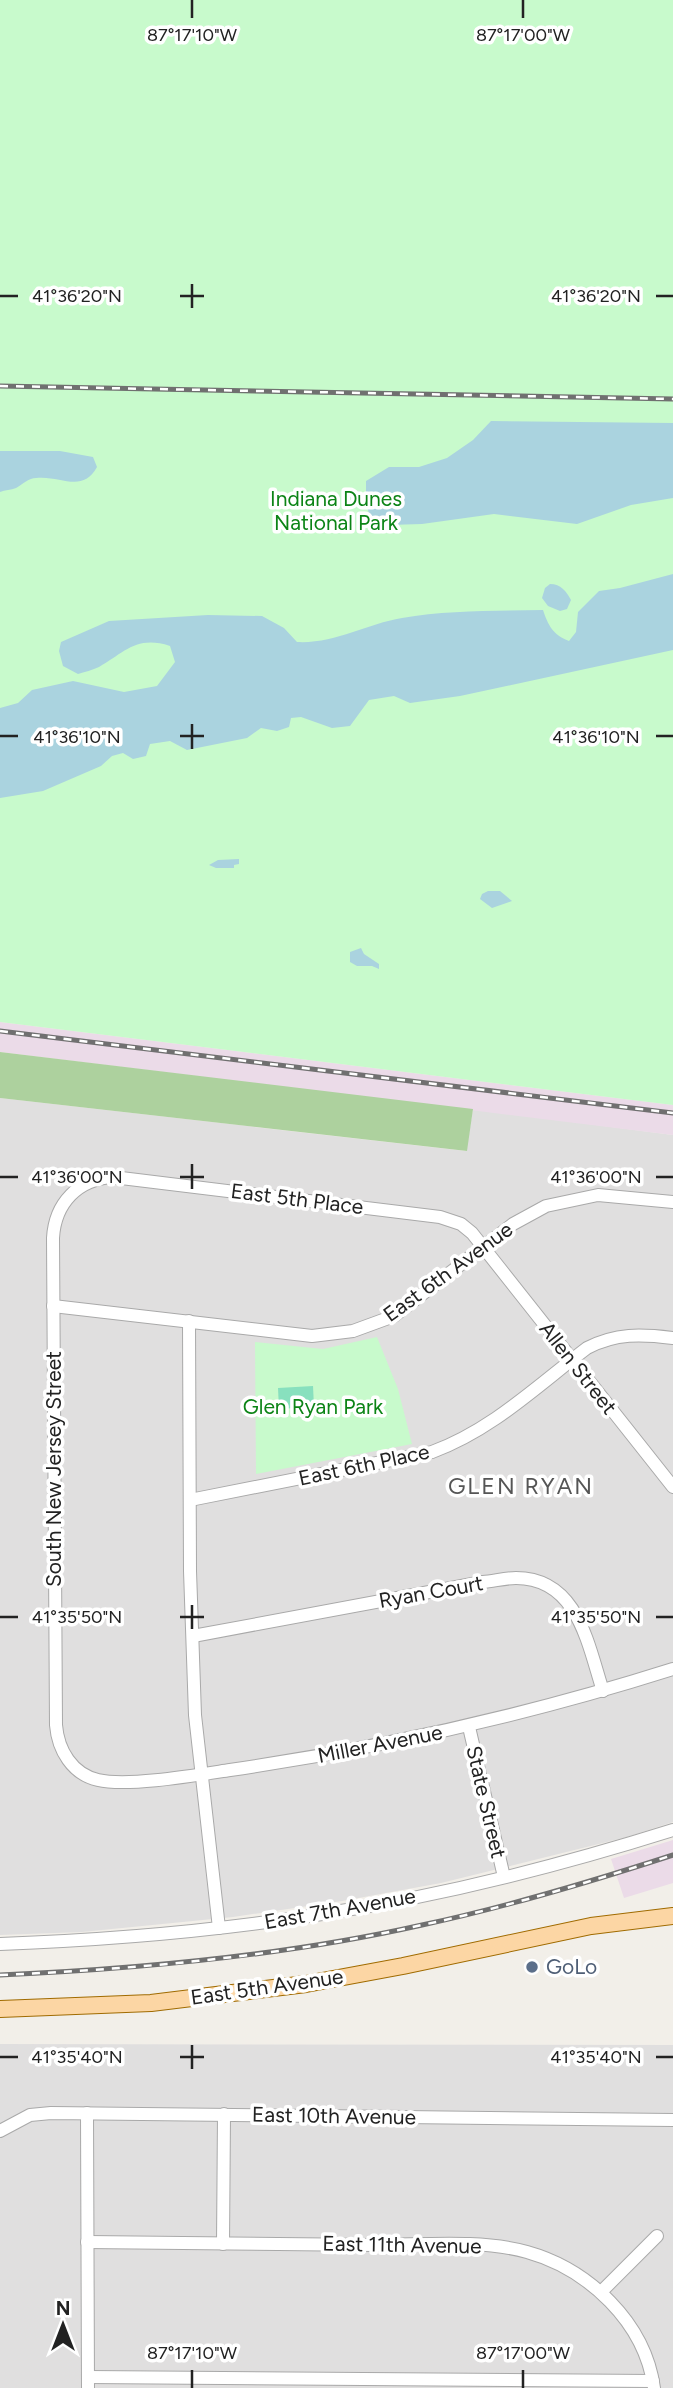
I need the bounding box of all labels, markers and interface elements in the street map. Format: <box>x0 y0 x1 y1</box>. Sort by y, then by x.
text: 87°17'10"W <box>147 24 238 46</box>
text: 87°17'00"W <box>476 24 571 46</box>
text: 41°36'20"N <box>32 285 122 307</box>
text: 41°36'20"N <box>551 285 641 307</box>
park label: Indiana Dunes National Park <box>270 486 402 535</box>
text: 41°36'10"N <box>33 726 121 748</box>
text: 41°36'10"N <box>552 726 640 748</box>
text: 41°36'00"N <box>31 1166 123 1188</box>
text: 41°36'00"N <box>550 1166 642 1188</box>
street label: East 5th Place <box>229 1178 365 1219</box>
street label: East 6th Avenue <box>378 1216 517 1327</box>
street label: Allen Street <box>534 1316 622 1419</box>
street label: South New Jersey Street <box>41 1351 66 1587</box>
park label: Glen Ryan Park <box>243 1394 384 1419</box>
street label: East 6th Place <box>296 1438 432 1491</box>
district label: GLEN RYAN <box>448 1472 594 1500</box>
street label: Ryan Court <box>377 1570 485 1613</box>
text: 41°35'50"N <box>32 1606 122 1628</box>
text: 41°35'50"N <box>551 1606 641 1628</box>
street label: Miller Avenue <box>315 1719 444 1768</box>
street label: State Street <box>461 1743 512 1861</box>
street label: East 7th Avenue <box>262 1883 418 1934</box>
place label: GoLo <box>546 1954 597 1979</box>
marker: GoLo <box>524 1959 540 1975</box>
street label: East 5th Avenue <box>189 1963 345 2010</box>
text: 41°35'40"N <box>31 2046 123 2068</box>
text: 41°35'40"N <box>550 2046 642 2068</box>
street label: East 10th Avenue <box>252 2102 416 2129</box>
street label: East 11th Avenue <box>322 2231 482 2258</box>
north arrow <box>28 2290 98 2360</box>
text: N <box>56 2297 70 2320</box>
text: 87°17'10"W <box>147 2342 238 2364</box>
text: 87°17'00"W <box>476 2342 571 2364</box>

